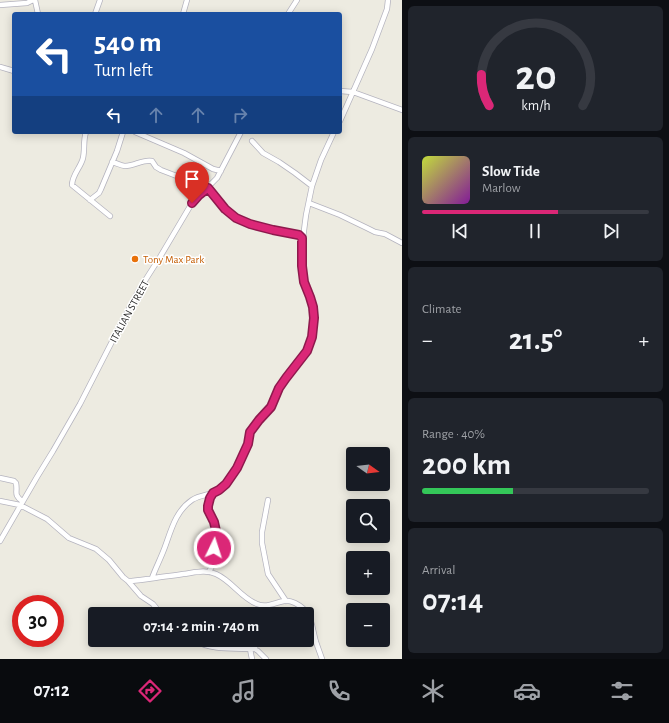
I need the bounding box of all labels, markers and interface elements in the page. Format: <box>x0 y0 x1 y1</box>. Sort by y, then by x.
icon: left <box>28 28 80 80</box>
text: 540 m <box>94 29 162 57</box>
text: 20 <box>515 56 556 97</box>
text: Turn left <box>94 62 153 80</box>
text: km/h <box>521 99 550 113</box>
icon: left <box>103 104 125 126</box>
icon: ahead <box>145 104 167 126</box>
icon: ahead <box>187 104 209 126</box>
icon: right <box>229 104 251 126</box>
pin <box>175 162 209 203</box>
text: Slow Tide <box>482 164 540 179</box>
icon: arrive <box>181 168 203 190</box>
text: Marlow <box>482 182 520 195</box>
icon: previous <box>449 220 471 242</box>
icon: pause <box>524 220 546 242</box>
icon: next <box>600 220 622 242</box>
marker: Tony Max Park <box>130 254 140 264</box>
place label: Tony Max Park <box>143 254 204 265</box>
street label: ITALIAN STREET <box>108 278 151 344</box>
text: Climate <box>422 303 461 316</box>
text: 21.5° <box>509 325 562 355</box>
text: − <box>422 329 433 351</box>
text: + <box>638 329 649 351</box>
text: Range · 40% <box>422 428 485 441</box>
north arrow <box>346 447 390 491</box>
map controls <box>346 447 390 647</box>
text: 200 km <box>422 450 511 480</box>
button: search <box>346 499 390 543</box>
position arrow <box>193 527 235 569</box>
button: + <box>346 551 390 595</box>
text: Arrival <box>422 564 455 577</box>
text: 07:14 <box>422 586 483 616</box>
speed limit sign: 30 <box>12 595 64 647</box>
button: − <box>346 603 390 647</box>
text: 07:14 · 2 min · 740 m <box>143 619 259 634</box>
icon: directions <box>136 677 164 705</box>
icon: music <box>230 677 258 705</box>
icon: phone <box>325 677 353 705</box>
icon: climate <box>419 677 447 705</box>
icon: car <box>513 677 541 705</box>
icon: filters <box>608 677 636 705</box>
text: 07:12 <box>33 682 69 700</box>

